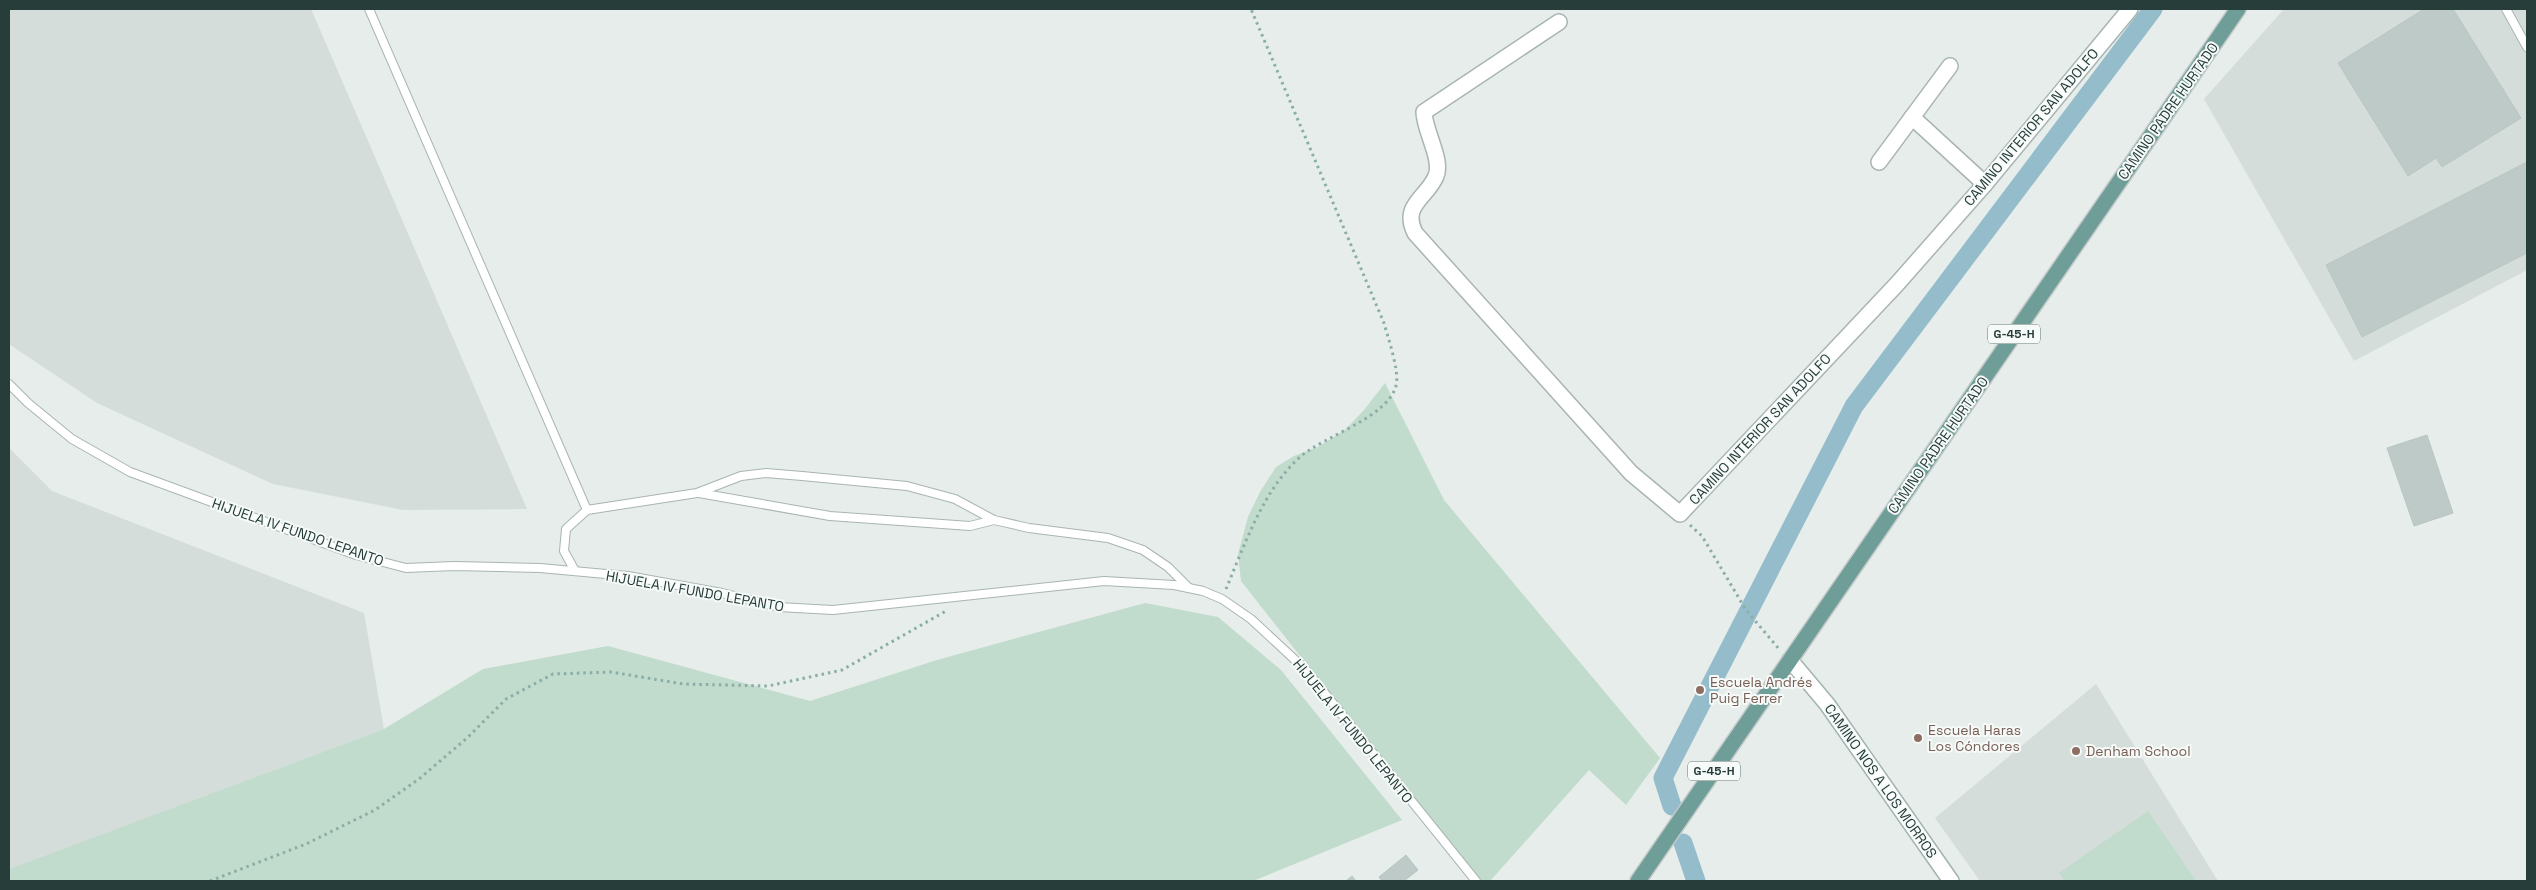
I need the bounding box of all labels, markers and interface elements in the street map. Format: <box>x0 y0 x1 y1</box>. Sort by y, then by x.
street label: CAMINO PADRE HURTADO <box>2114 39 2222 183</box>
street label: CAMINO INTERIOR SAN ADOLFO <box>1960 44 2102 210</box>
road number: G-45-H <box>1988 324 2040 344</box>
street label: CAMINO INTERIOR SAN ADOLFO <box>1685 350 1835 508</box>
street label: CAMINO PADRE HURTADO <box>1884 373 1992 517</box>
street label: HIJUELA IV FUNDO LEPANTO <box>210 494 386 570</box>
street label: HIJUELA IV FUNDO LEPANTO <box>605 566 785 616</box>
street label: HIJUELA IV FUNDO LEPANTO <box>1289 655 1417 807</box>
place label: Escuela Andrés Puig Ferrer <box>1710 673 1813 707</box>
marker: Escuela Andrés Puig Ferrer <box>1694 684 1706 696</box>
street label: CAMINO NOS A LOS MORROS <box>1821 700 1941 862</box>
place label: Escuela Haras Los Cóndores <box>1928 721 2021 755</box>
marker: Escuela Haras Los Cóndores <box>1912 732 1924 744</box>
place label: Denham School <box>2086 742 2191 760</box>
marker: Denham School <box>2070 745 2082 757</box>
road number: G-45-H <box>1688 761 1740 780</box>

